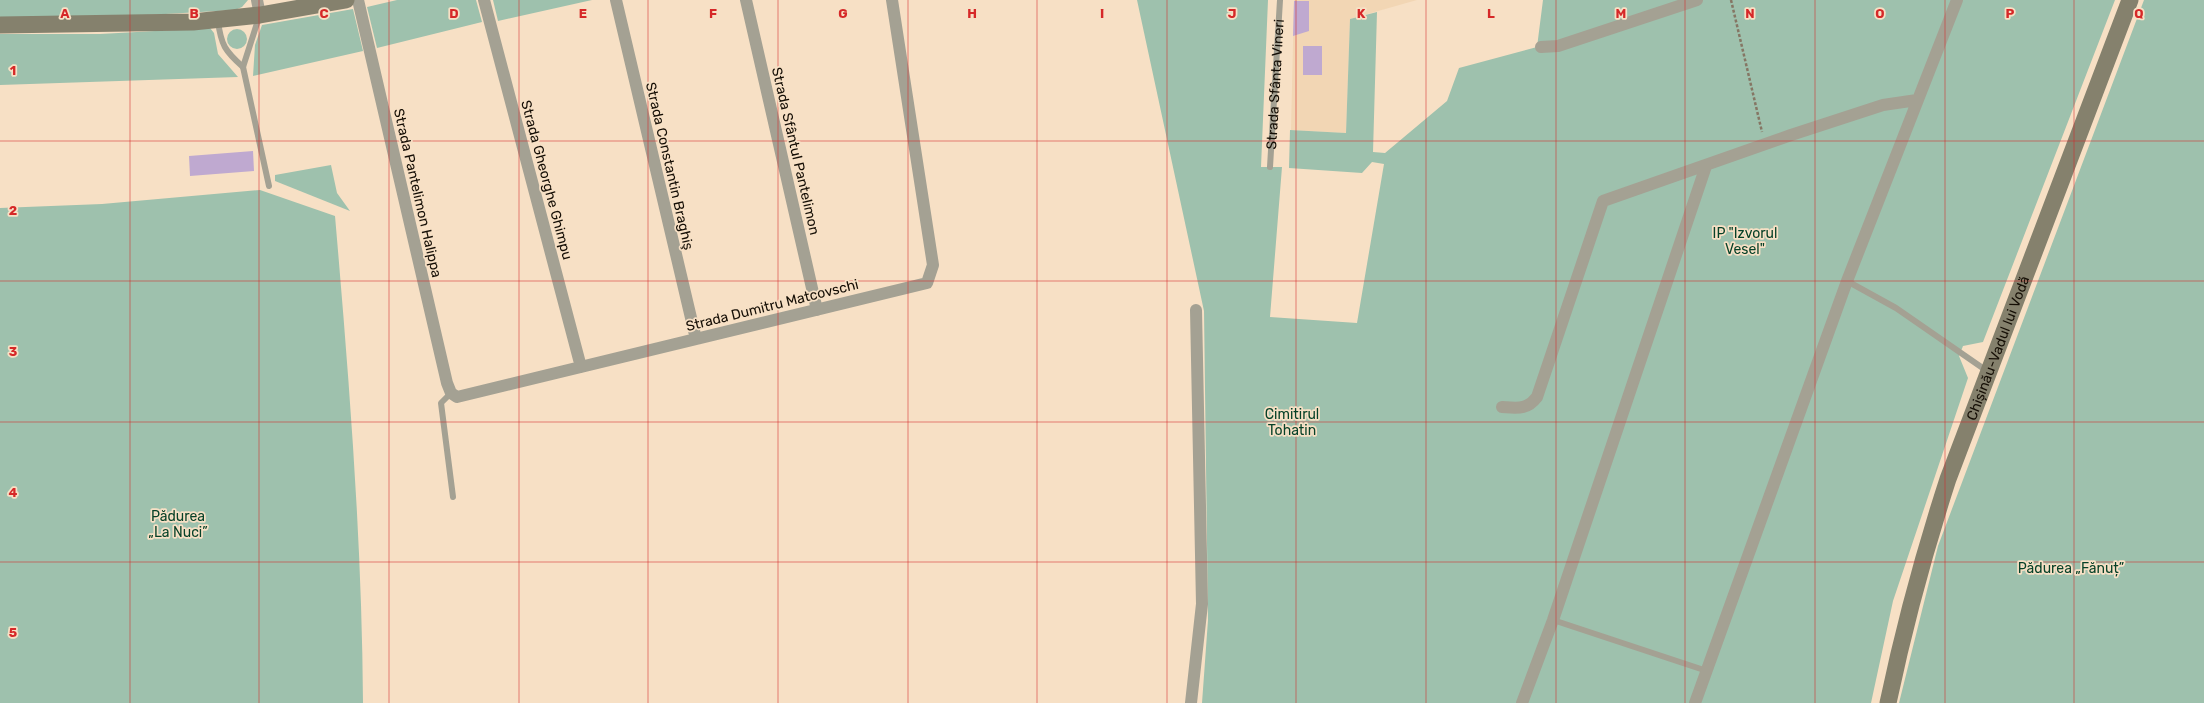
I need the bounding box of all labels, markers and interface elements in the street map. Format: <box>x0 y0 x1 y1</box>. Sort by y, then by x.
text: A <box>60 6 70 21</box>
text: B <box>189 6 199 21</box>
text: C <box>319 6 329 21</box>
text: D <box>449 6 459 21</box>
text: E <box>579 6 587 21</box>
text: F <box>709 6 717 21</box>
text: G <box>838 6 848 21</box>
text: H <box>967 6 977 21</box>
text: I <box>1100 6 1104 21</box>
text: J <box>1228 6 1236 21</box>
text: K <box>1357 6 1366 21</box>
text: L <box>1487 6 1495 21</box>
text: M <box>1616 6 1626 21</box>
text: N <box>1745 6 1755 21</box>
text: O <box>1875 6 1885 21</box>
text: P <box>2006 6 2015 21</box>
text: Q <box>2134 6 2144 21</box>
street label: Strada Sfânta Vineri <box>1263 18 1288 150</box>
text: 1 <box>10 63 16 78</box>
street label: Strada Sfântul Pantelimon <box>768 66 823 237</box>
street label: Strada Constantin Braghiş <box>642 81 697 252</box>
street label: Strada Gheorghe Ghimpu <box>517 98 576 262</box>
street label: Strada Pantelimon Halippa <box>390 107 445 279</box>
text: 2 <box>9 203 17 218</box>
park label: IP "Izvorul Vesel" <box>1713 225 1777 258</box>
street label: Chișinău-Vadul lui Vodă <box>1963 274 2033 423</box>
street label: Strada Dumitru Matcovschi <box>684 276 860 335</box>
text: 3 <box>9 344 18 359</box>
park label: Cimitirul Tohatin <box>1265 406 1319 439</box>
text: 4 <box>9 485 18 500</box>
park label: Pădurea „La Nuci” <box>148 508 208 541</box>
park label: Pădurea „Fănuț” <box>2018 560 2124 577</box>
text: 5 <box>9 625 17 640</box>

